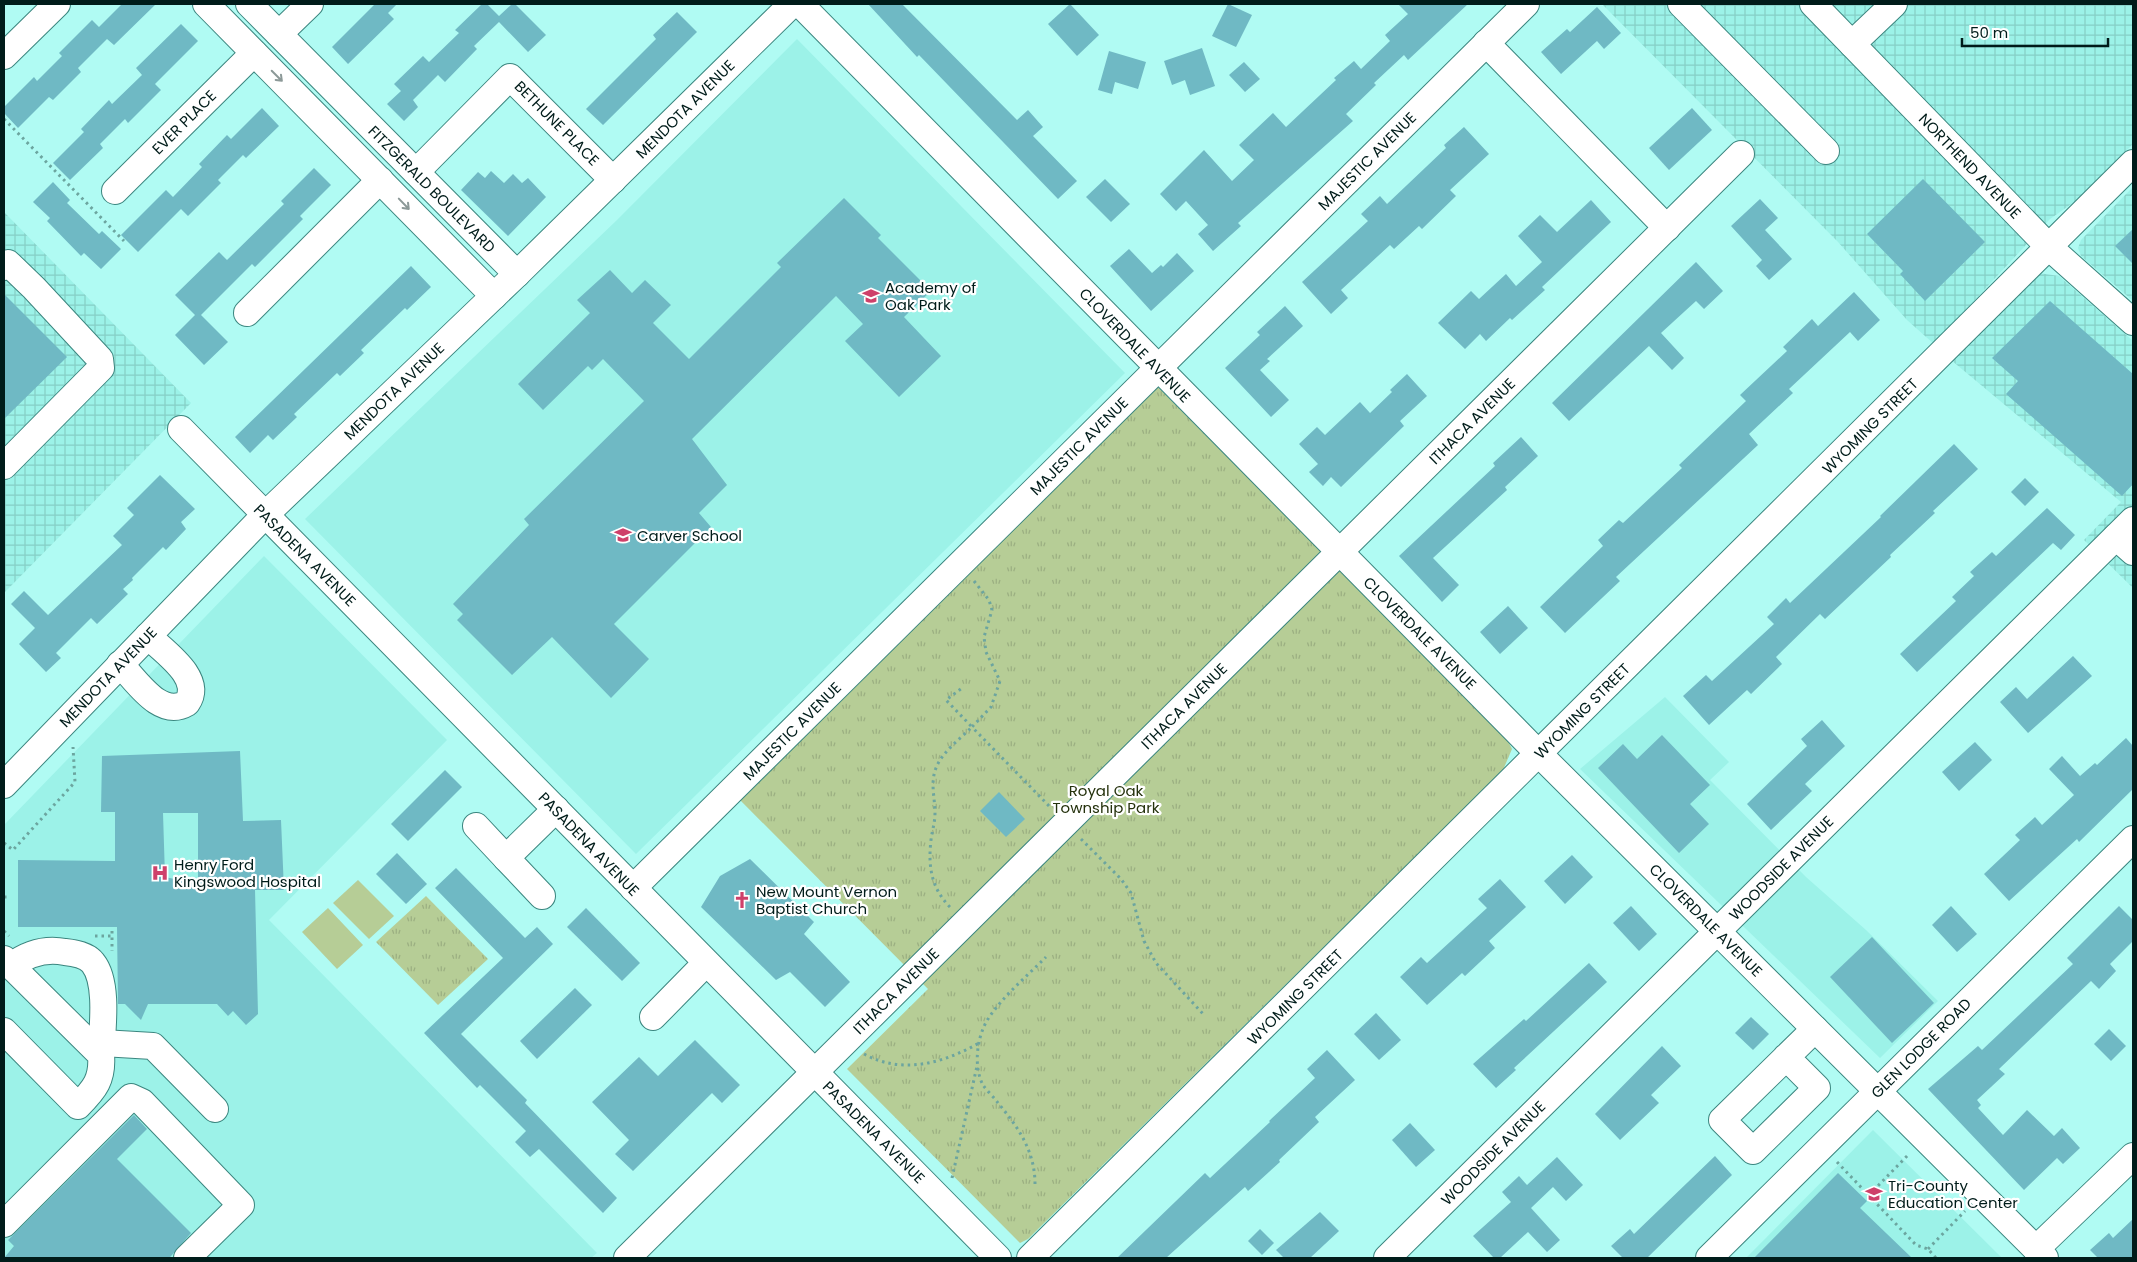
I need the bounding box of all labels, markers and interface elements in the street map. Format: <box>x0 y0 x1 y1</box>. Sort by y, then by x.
scale bar <box>1962 15 2108 47</box>
text: 50 m <box>1970 22 2008 43</box>
street label: MENDOTA AVENUE <box>631 55 739 163</box>
one-way arrow <box>271 70 283 82</box>
street label: BETHUNE PLACE <box>510 76 604 170</box>
street label: EVER PLACE <box>147 85 221 159</box>
street label: MAJESTIC AVENUE <box>1313 107 1421 215</box>
street label: NORTHEND AVENUE <box>1914 109 2026 223</box>
street label: FITZGERALD BOULEVARD <box>364 121 500 257</box>
one-way arrow <box>398 198 410 210</box>
place label: Academy of Oak Park <box>885 277 976 315</box>
street label: CLOVERDALE AVENUE <box>1075 283 1195 407</box>
school or university icon: Academy of Oak Park <box>861 286 881 306</box>
street label: MENDOTA AVENUE <box>339 338 449 444</box>
street label: ITHACA AVENUE <box>1424 373 1520 469</box>
street label: WYOMING STREET <box>1817 373 1923 479</box>
street label: MAJESTIC AVENUE <box>1025 392 1133 500</box>
street label: PASADENA AVENUE <box>249 499 361 611</box>
school or university icon: Carver School <box>613 525 633 545</box>
place label: Carver School <box>637 525 742 546</box>
street label: CLOVERDALE AVENUE <box>1359 572 1481 694</box>
street label: MENDOTA AVENUE <box>55 622 161 732</box>
street label: ITHACA AVENUE <box>1136 658 1232 754</box>
street label: WYOMING STREET <box>1529 658 1635 764</box>
street label: MAJESTIC AVENUE <box>738 677 846 785</box>
park label: Royal Oak Township Park <box>1052 780 1160 818</box>
street label: PASADENA AVENUE <box>534 787 644 901</box>
street label: WOODSIDE AVENUE <box>1724 811 1838 925</box>
place label: Henry Ford Kingswood Hospital <box>174 854 321 892</box>
street label: CLOVERDALE AVENUE <box>1645 859 1767 981</box>
hospital icon: Henry Ford Kingswood Hospital <box>150 863 170 883</box>
place label: New Mount Vernon Baptist Church <box>756 881 897 919</box>
church icon: New Mount Vernon Baptist Church <box>732 890 752 910</box>
street label: ITHACA AVENUE <box>848 943 944 1039</box>
street label: WYOMING STREET <box>1242 944 1348 1050</box>
street label: GLEN LODGE ROAD <box>1866 993 1976 1103</box>
street label: PASADENA AVENUE <box>818 1076 930 1188</box>
street label: WOODSIDE AVENUE <box>1436 1096 1550 1210</box>
place label: Tri-County Education Center <box>1888 1175 2018 1213</box>
school or university icon: Tri-County Education Center <box>1864 1184 1884 1204</box>

